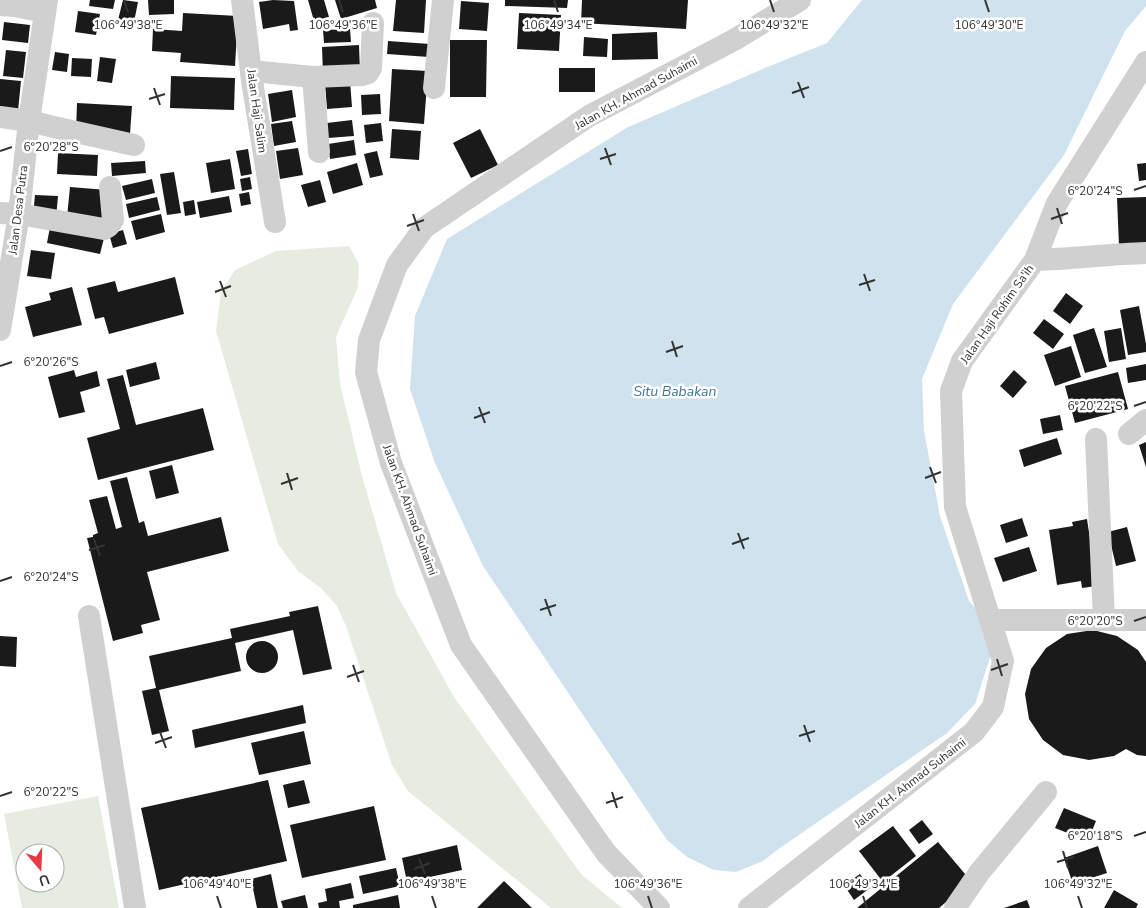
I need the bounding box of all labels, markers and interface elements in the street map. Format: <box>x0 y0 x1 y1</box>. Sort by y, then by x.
text: 106°49'38"E <box>93 17 163 33</box>
text: 106°49'36"E <box>308 17 378 33</box>
text: 106°49'34"E <box>523 17 593 33</box>
text: 106°49'32"E <box>739 17 809 33</box>
text: 106°49'30"E <box>954 17 1024 33</box>
street label: Jalan KH. Ahmad Suhaimi <box>571 53 700 134</box>
street label: Jalan Haji Salim <box>243 67 271 154</box>
text: 6°20'28"S <box>23 139 79 155</box>
street label: Jalan Desa Putra <box>4 165 31 256</box>
text: 6°20'24"S <box>1067 183 1123 199</box>
street label: Jalan Haji Rohim Sa'ih <box>956 261 1037 368</box>
text: 6°20'26"S <box>23 354 79 370</box>
water label: Situ Babakan <box>634 382 717 401</box>
text: 6°20'22"S <box>1067 398 1123 414</box>
street label: Jalan KH. Ahmad Suhaimi <box>379 442 441 578</box>
text: 6°20'24"S <box>23 569 79 585</box>
text: 6°20'20"S <box>1067 613 1123 629</box>
street label: Jalan KH. Ahmad Suhaimi <box>850 734 969 832</box>
text: 6°20'22"S <box>23 784 79 800</box>
text: 6°20'18"S <box>1067 828 1123 844</box>
north arrow <box>15 843 65 893</box>
text: U <box>36 869 52 890</box>
text: 106°49'40"E <box>182 876 252 892</box>
text: 106°49'38"E <box>397 876 467 892</box>
text: 106°49'36"E <box>613 876 683 892</box>
text: 106°49'34"E <box>828 876 898 892</box>
text: 106°49'32"E <box>1043 876 1113 892</box>

